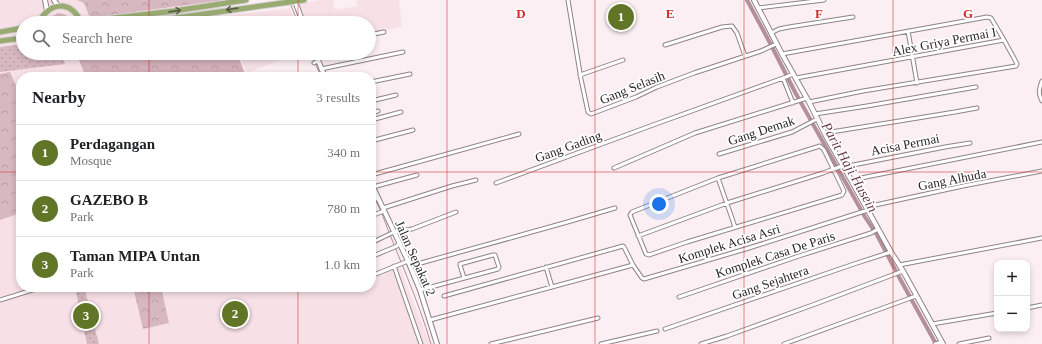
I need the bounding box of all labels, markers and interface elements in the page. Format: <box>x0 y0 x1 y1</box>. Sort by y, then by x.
pin: 1 <box>608 2 634 32</box>
one-way arrow <box>226 5 239 13</box>
text: D <box>516 6 526 21</box>
text: E <box>666 6 674 21</box>
text: F <box>815 6 823 21</box>
text: G <box>963 6 973 21</box>
one-way arrow <box>168 7 181 15</box>
search box <box>16 16 376 60</box>
street label: Alex Griya Permai I <box>891 24 997 59</box>
icon: search <box>30 27 52 49</box>
text: Search here <box>62 30 132 46</box>
street label: Gang Selasih <box>597 67 667 107</box>
text: Nearby <box>32 88 86 107</box>
text: 3 results <box>316 90 360 105</box>
street label: Gang Demak <box>726 113 797 148</box>
water label: Parit Haji Husein <box>818 119 880 215</box>
street label: Gang Gading <box>533 127 604 165</box>
street label: Acisa Permai <box>869 130 941 159</box>
text: Perdagangan <box>70 136 155 152</box>
text: 1 <box>42 145 48 160</box>
text: 340 m <box>327 145 360 160</box>
text: Mosque <box>70 153 112 168</box>
street label: Gang Alhuda <box>917 166 988 193</box>
text: GAZEBO B <box>70 192 148 208</box>
your location <box>649 194 669 214</box>
text: 2 <box>42 201 48 216</box>
text: 780 m <box>327 201 360 216</box>
text: Park <box>70 209 94 224</box>
street label: Jalan Sepakat 2 <box>392 218 439 298</box>
street label: Komplek Acisa Asri <box>677 221 782 266</box>
street label: Komplek Casa De Paris <box>714 228 837 281</box>
text: Taman MIPA Untan <box>70 248 200 264</box>
text: 3 <box>42 257 48 272</box>
text: 1.0 km <box>324 257 360 272</box>
map controls <box>994 260 1030 332</box>
button: + <box>994 260 1030 296</box>
street label: Gang Sejahtera <box>730 262 811 303</box>
text: Park <box>70 265 94 280</box>
button: − <box>994 296 1030 332</box>
pin: 2 <box>222 299 248 329</box>
pin: 3 <box>73 301 99 331</box>

